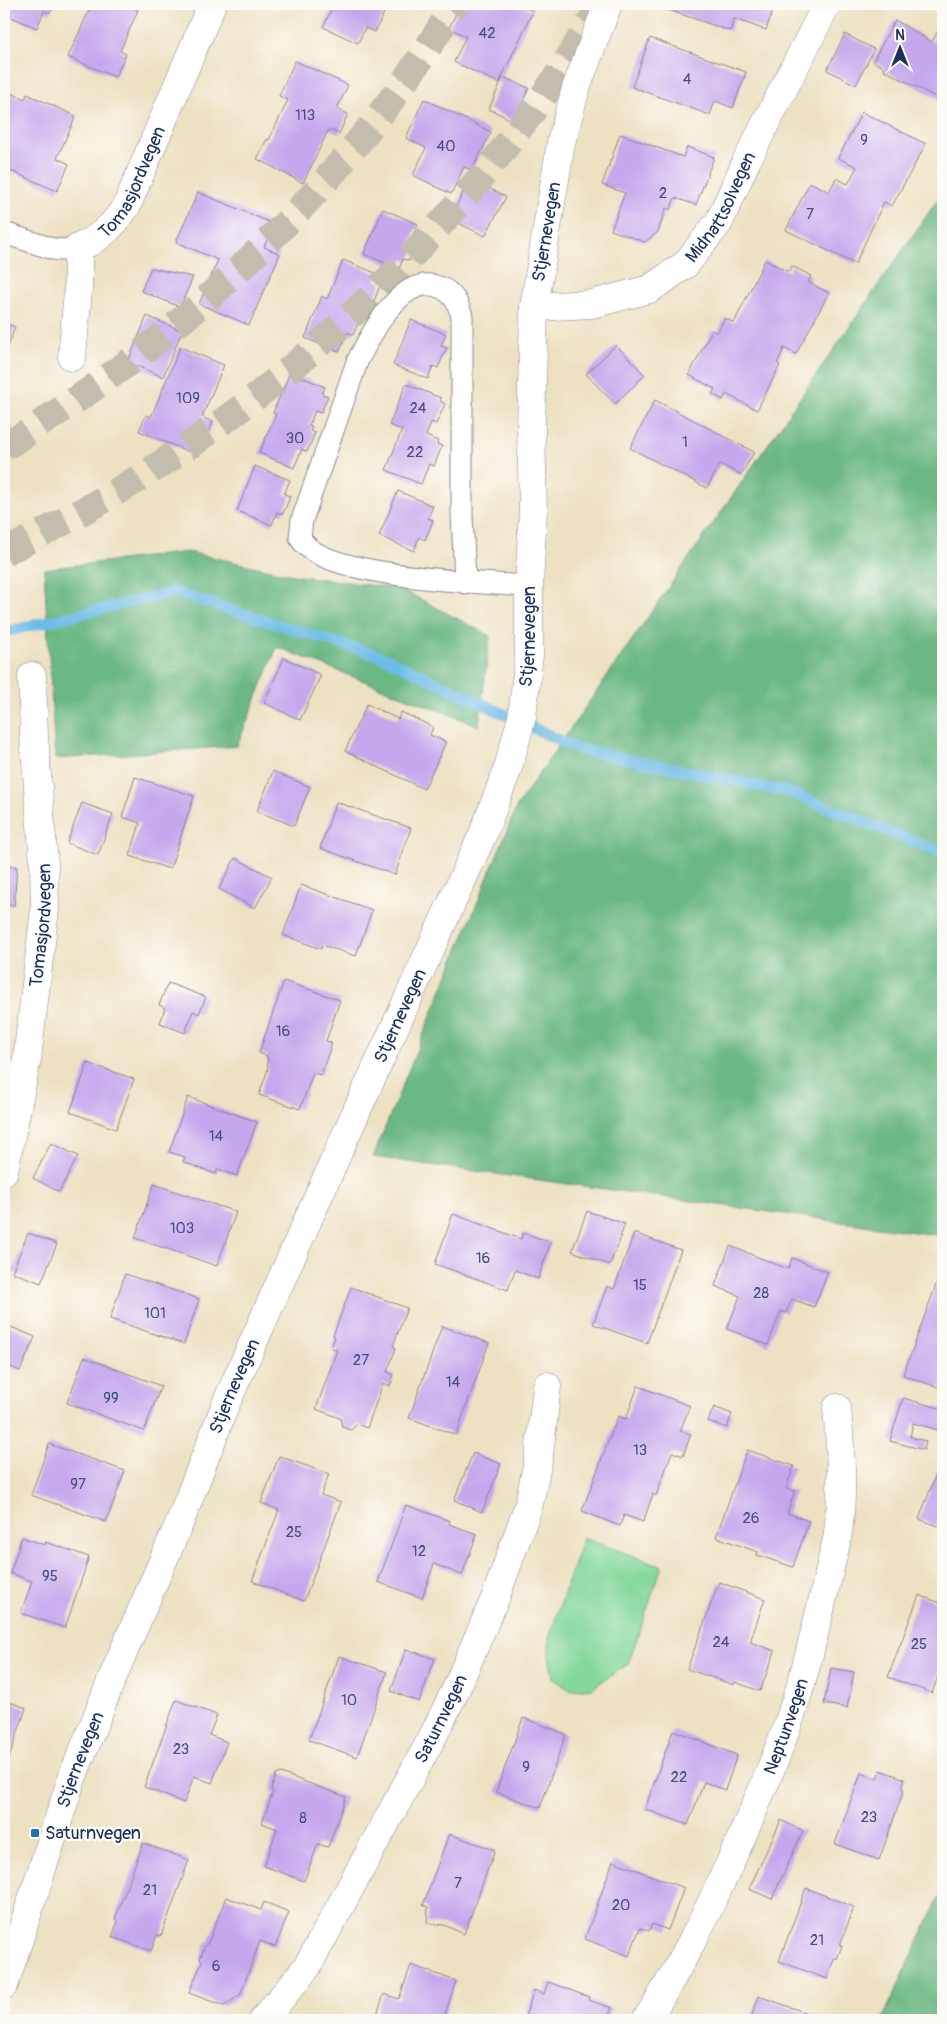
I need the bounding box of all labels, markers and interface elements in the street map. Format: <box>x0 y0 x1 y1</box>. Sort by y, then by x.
north arrow <box>874 22 924 72</box>
house number: 42 <box>478 24 496 43</box>
text: N <box>895 27 905 44</box>
house number: 4 <box>683 70 692 89</box>
house number: 113 <box>295 106 315 125</box>
street label: Tomasjordvegen <box>94 123 171 244</box>
house number: 9 <box>860 131 868 150</box>
house number: 40 <box>437 137 455 156</box>
street label: Midnattsolvegen <box>680 148 761 267</box>
street label: Stjernevegen <box>527 180 566 284</box>
house number: 2 <box>659 184 667 203</box>
house number: 7 <box>806 205 814 224</box>
house number: 109 <box>176 389 200 408</box>
house number: 24 <box>409 399 427 418</box>
house number: 30 <box>286 429 304 448</box>
house number: 1 <box>682 433 688 452</box>
house number: 22 <box>407 443 423 462</box>
street label: Stjernevegen <box>514 586 541 688</box>
street label: Tomasjordvegen <box>25 863 57 988</box>
street label: Stjernevegen <box>369 965 432 1067</box>
house number: 16 <box>276 1022 290 1041</box>
house number: 14 <box>209 1127 224 1146</box>
house number: 103 <box>170 1219 194 1238</box>
house number: 16 <box>476 1249 490 1268</box>
house number: 15 <box>633 1276 647 1295</box>
house number: 28 <box>753 1284 769 1303</box>
house number: 101 <box>144 1304 166 1323</box>
street label: Stjernevegen <box>204 1335 265 1437</box>
house number: 27 <box>353 1351 369 1370</box>
house number: 14 <box>446 1373 461 1392</box>
house number: 99 <box>103 1389 119 1408</box>
house number: 13 <box>633 1441 647 1460</box>
house number: 97 <box>70 1475 86 1494</box>
house number: 26 <box>742 1509 760 1528</box>
house number: 25 <box>286 1523 302 1542</box>
house number: 12 <box>412 1542 426 1561</box>
house number: 95 <box>42 1567 58 1586</box>
house number: 24 <box>712 1633 730 1652</box>
house number: 25 <box>911 1635 927 1654</box>
street label: Saturnvegen <box>409 1671 473 1767</box>
street label: Neptunvegen <box>759 1676 814 1778</box>
house number: 10 <box>341 1691 357 1710</box>
street label: Stjernevegen <box>52 1708 110 1811</box>
house number: 23 <box>173 1740 189 1759</box>
house number: 9 <box>522 1758 530 1777</box>
house number: 22 <box>671 1768 687 1787</box>
house number: 23 <box>861 1808 877 1827</box>
house number: 8 <box>299 1809 307 1828</box>
place label: Saturnvegen <box>45 1822 141 1845</box>
marker: Saturnvegen <box>29 1827 41 1839</box>
house number: 7 <box>454 1874 462 1893</box>
house number: 21 <box>143 1881 157 1900</box>
house number: 20 <box>612 1896 630 1915</box>
house number: 21 <box>810 1931 824 1950</box>
house number: 6 <box>212 1957 220 1976</box>

